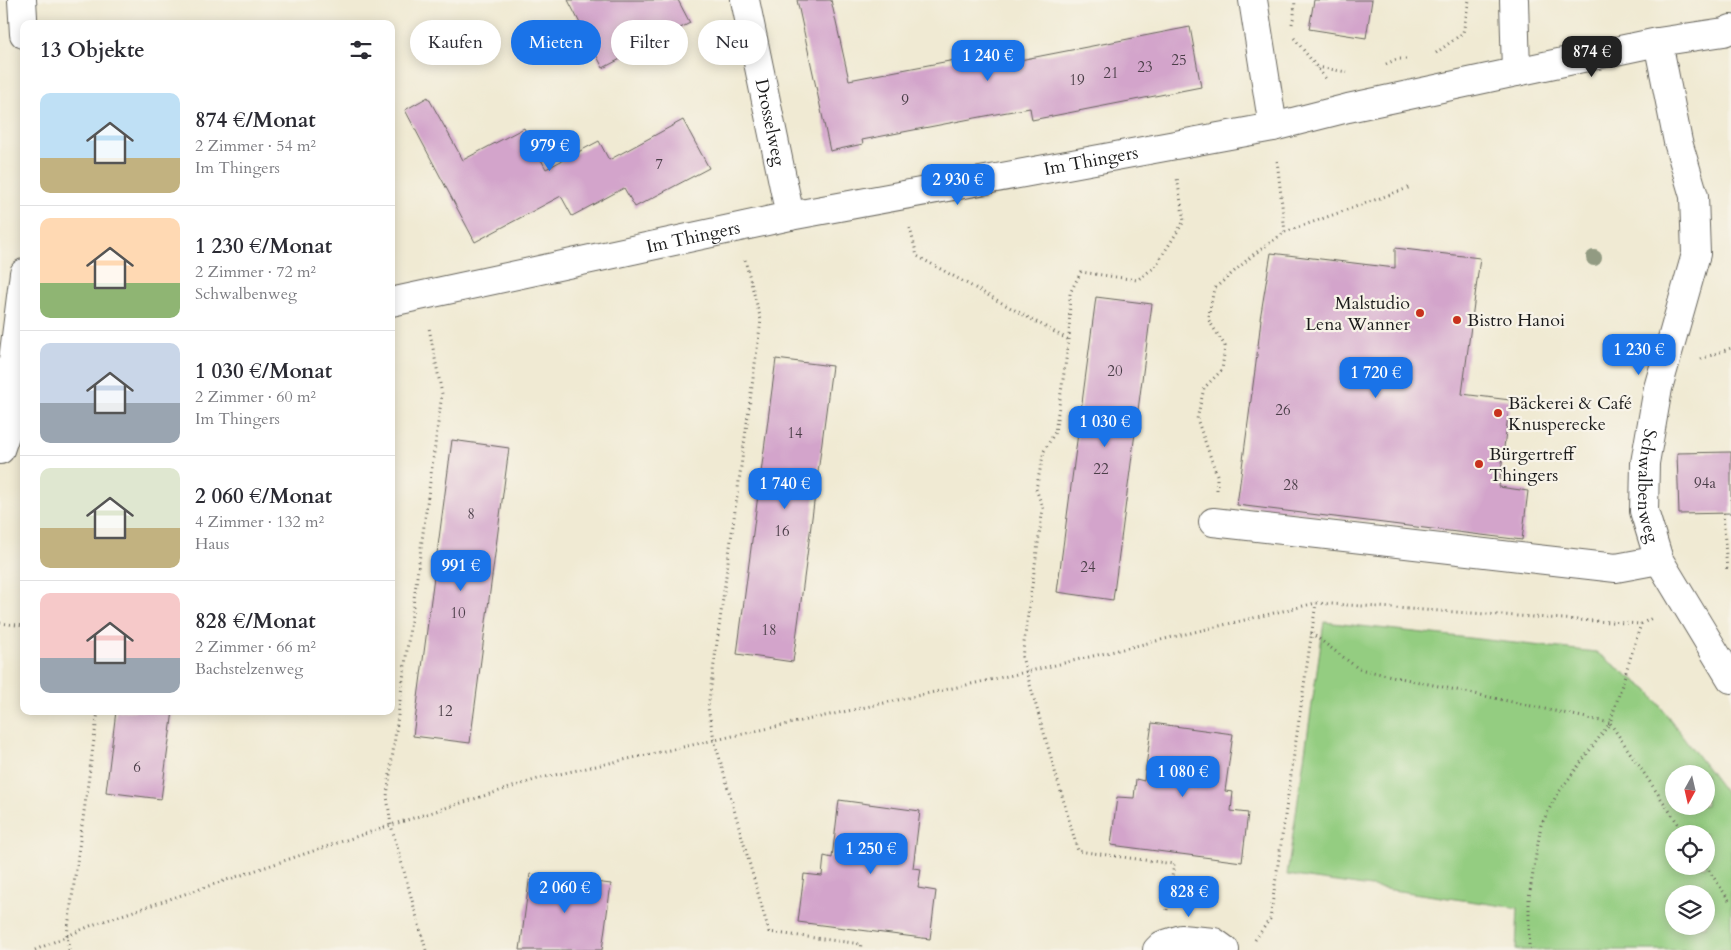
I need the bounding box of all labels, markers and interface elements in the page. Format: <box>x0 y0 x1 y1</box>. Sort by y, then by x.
chip: Kaufen <box>410 20 501 65</box>
chip: Mieten <box>511 20 601 65</box>
chip: Filter <box>611 20 688 65</box>
chip: Neu <box>698 20 767 65</box>
text: 13 Objekte <box>40 36 145 65</box>
icon: filters <box>347 36 375 64</box>
pin: 874 € <box>1557 36 1627 78</box>
pin: 1 240 € <box>942 39 1034 82</box>
text: 874 € <box>1573 41 1611 63</box>
text: 1 240 € <box>963 45 1013 67</box>
house number: 25 <box>1171 50 1187 70</box>
house number: 23 <box>1137 57 1153 77</box>
house number: 21 <box>1103 63 1119 83</box>
house number: 19 <box>1069 70 1085 90</box>
street label: Drosselweg <box>749 77 792 169</box>
house number: 9 <box>901 90 909 110</box>
text: 874 €/Monat <box>195 106 316 135</box>
icon: home <box>80 113 140 173</box>
pin: 979 € <box>515 130 585 172</box>
text: 2 Zimmer · 54 m² <box>195 135 316 157</box>
text: 979 € <box>531 135 569 157</box>
street label: Im Thingers <box>1042 140 1140 182</box>
house number: 7 <box>655 154 663 174</box>
text: Im Thingers <box>195 157 280 179</box>
pin: 2 930 € <box>912 164 1004 206</box>
text: 2 930 € <box>933 169 983 191</box>
street label: Im Thingers <box>644 215 742 259</box>
text: 1 230 €/Monat <box>195 232 332 261</box>
icon: home <box>80 238 140 298</box>
text: 2 Zimmer · 72 m² <box>195 261 316 283</box>
text: Schwalbenweg <box>195 283 297 305</box>
place label: Malstudio Lena Wanner <box>1305 291 1410 337</box>
marker: Malstudio Lena Wanner <box>1414 307 1426 319</box>
place label: Bistro Hanoi <box>1467 308 1565 333</box>
marker: Bistro Hanoi <box>1451 314 1463 326</box>
pin: 1 230 € <box>1593 334 1685 376</box>
text: 1 230 € <box>1614 339 1664 361</box>
pin: 1 720 € <box>1330 356 1422 399</box>
text: 1 030 €/Monat <box>195 357 332 386</box>
house number: 20 <box>1107 361 1123 381</box>
text: 1 720 € <box>1351 362 1401 384</box>
icon: home <box>80 363 140 423</box>
text: 2 Zimmer · 60 m² <box>195 386 316 408</box>
place label: Bäckerei & Café Knusperecke <box>1508 391 1632 437</box>
house number: 26 <box>1275 400 1291 420</box>
pin: 1 030 € <box>1059 406 1151 448</box>
marker: Bäckerei & Café Knusperecke <box>1492 407 1504 419</box>
text: Im Thingers <box>195 408 280 430</box>
text: 1 030 € <box>1080 411 1130 433</box>
house number: 14 <box>787 423 803 443</box>
street label: Schwalbenweg <box>1631 427 1666 547</box>
place label: Bürgertreff Thingers <box>1489 442 1577 488</box>
marker: Bürgertreff Thingers <box>1473 458 1485 470</box>
house number: 22 <box>1093 459 1109 479</box>
pin: 1 740 € <box>739 468 831 510</box>
text: 1 740 € <box>760 473 810 495</box>
house number: 94a <box>1694 473 1716 493</box>
house number: 28 <box>1283 475 1299 495</box>
text: 2 060 €/Monat <box>195 482 332 511</box>
icon: home <box>80 488 140 548</box>
house number: 8 <box>467 504 475 524</box>
text: 4 Zimmer · 132 m² <box>195 511 324 533</box>
house number: 16 <box>774 521 790 541</box>
text: Haus <box>195 533 229 555</box>
pin: 991 € <box>426 550 496 592</box>
text: 991 € <box>442 555 480 577</box>
house number: 24 <box>1080 557 1096 577</box>
house number: 10 <box>450 603 466 623</box>
text: 828 €/Monat <box>195 607 316 636</box>
icon: home <box>80 613 140 673</box>
house number: 18 <box>761 620 777 640</box>
text: 2 Zimmer · 66 m² <box>195 636 316 658</box>
text: Bachstelzenweg <box>195 658 303 680</box>
house number: 12 <box>437 701 453 721</box>
pin: 1 080 € <box>1137 756 1229 798</box>
house number: 6 <box>133 757 141 777</box>
text: 1 080 € <box>1158 761 1208 783</box>
north arrow <box>1665 765 1715 815</box>
map controls <box>1665 765 1715 935</box>
button: locate <box>1665 825 1715 875</box>
pin: 1 250 € <box>825 832 917 875</box>
text: 1 250 € <box>846 838 896 860</box>
pin: 2 060 € <box>519 872 611 914</box>
pin: 828 € <box>1154 876 1224 918</box>
text: 2 060 € <box>540 877 590 899</box>
text: 828 € <box>1170 881 1208 903</box>
button: layers <box>1665 885 1715 935</box>

